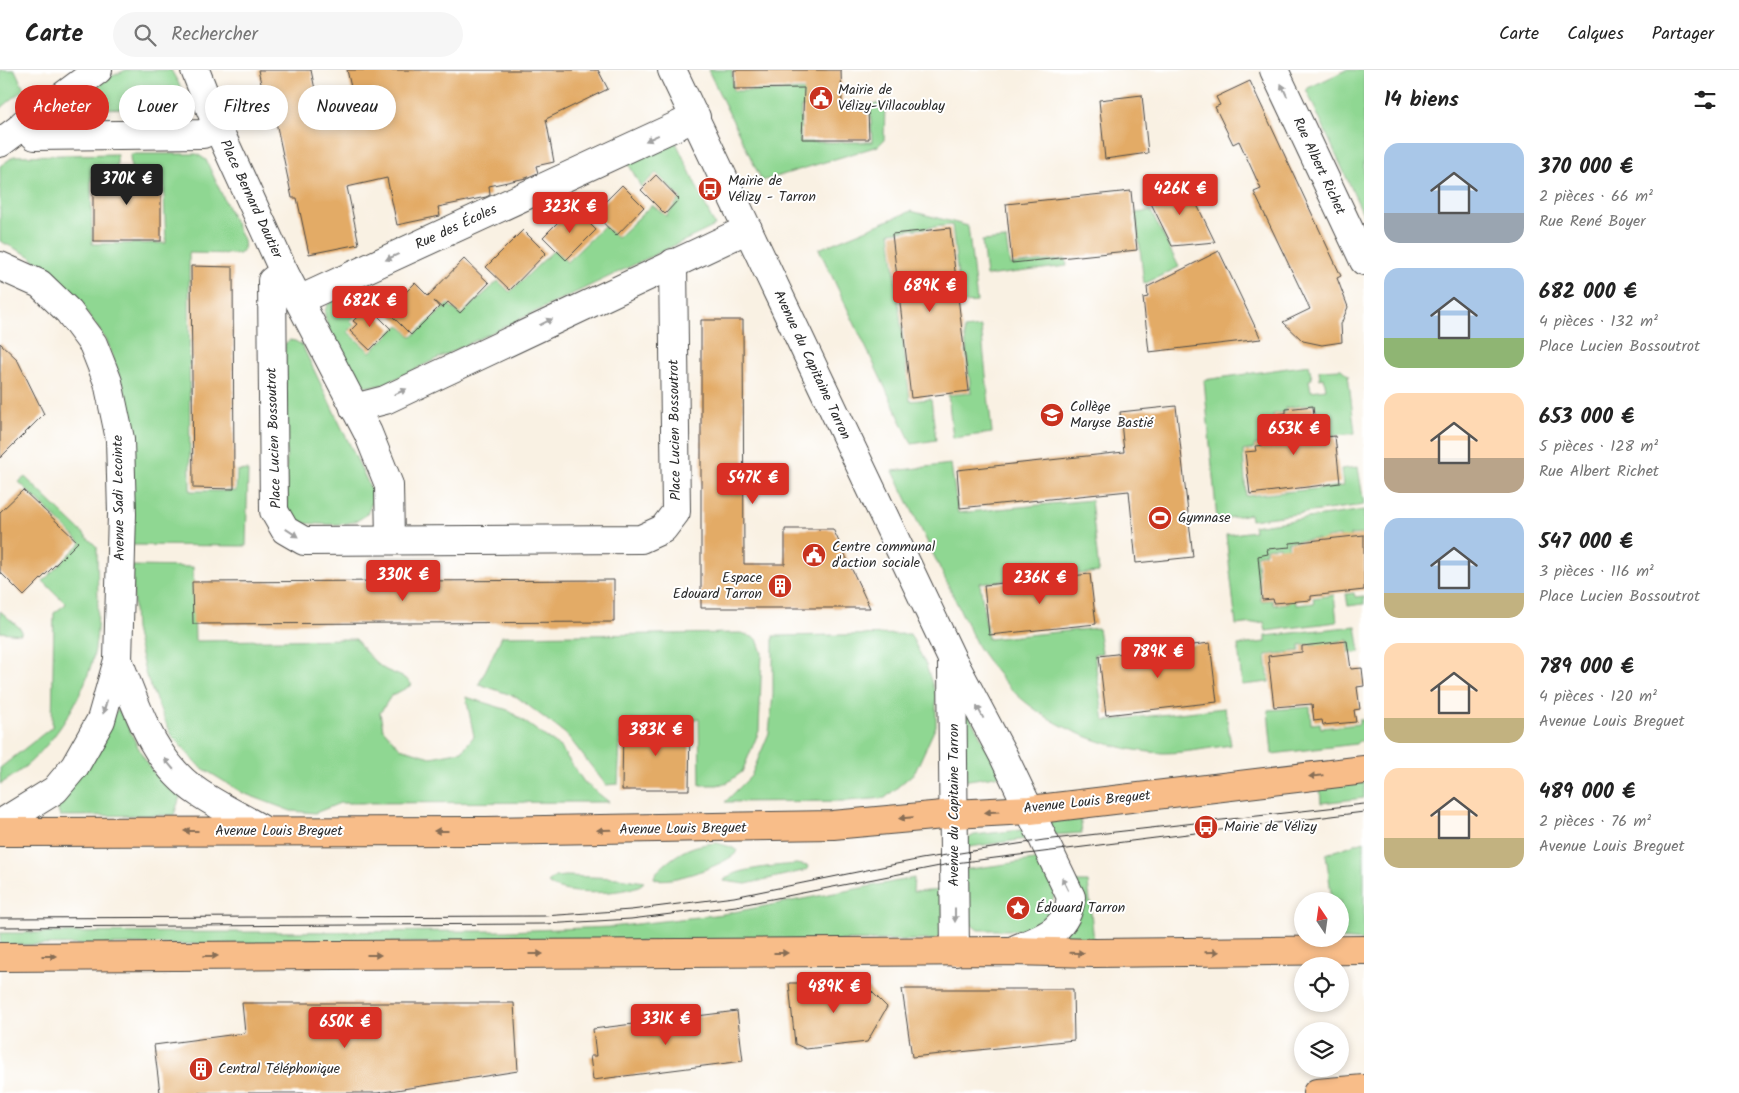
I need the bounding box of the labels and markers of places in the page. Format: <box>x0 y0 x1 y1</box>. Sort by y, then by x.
place label: Mairie de Vélizy-Villacoublay <box>838 79 945 117</box>
public building icon: Mairie de Vélizy-Villacoublay <box>808 85 834 111</box>
pin: 370K € <box>86 164 168 206</box>
place label: Mairie de Vélizy - Tarron <box>728 170 816 208</box>
pin: 426K € <box>1139 174 1221 216</box>
bus stop icon: Mairie de Vélizy - Tarron <box>697 176 723 202</box>
pin: 323K € <box>529 191 611 234</box>
pin: 689K € <box>889 270 971 313</box>
pin: 682K € <box>329 286 411 328</box>
place label: Collège Maryse Bastié <box>1070 396 1154 434</box>
school or university icon: Collège Maryse Bastié <box>1039 402 1065 428</box>
pin: 653K € <box>1253 414 1335 456</box>
pin: 547K € <box>712 462 794 505</box>
sports icon: Gymnase <box>1147 505 1173 531</box>
place label: Gymnase <box>1178 507 1231 529</box>
place label: Centre communal d'action sociale <box>832 536 936 574</box>
public building icon: Centre communal d'action sociale <box>801 542 827 568</box>
pin: 330K € <box>362 560 444 602</box>
pin: 236K € <box>999 562 1081 605</box>
place label: Espace Edouard Tarron <box>673 567 763 605</box>
building icon: Espace Edouard Tarron <box>767 573 793 599</box>
pin: 789K € <box>1117 636 1199 679</box>
pin: 383K € <box>615 714 697 757</box>
bus stop icon: Mairie de Vélizy <box>1193 814 1219 840</box>
place label: Mairie de Vélizy <box>1224 816 1317 838</box>
place icon: Édouard Tarron <box>1005 895 1031 921</box>
place label: Édouard Tarron <box>1036 897 1125 919</box>
pin: 489K € <box>793 972 875 1014</box>
pin: 331K € <box>625 1004 707 1046</box>
pin: 650K € <box>304 1006 386 1049</box>
building icon: Central Téléphonique <box>188 1056 214 1082</box>
place label: Central Téléphonique <box>218 1058 341 1080</box>

